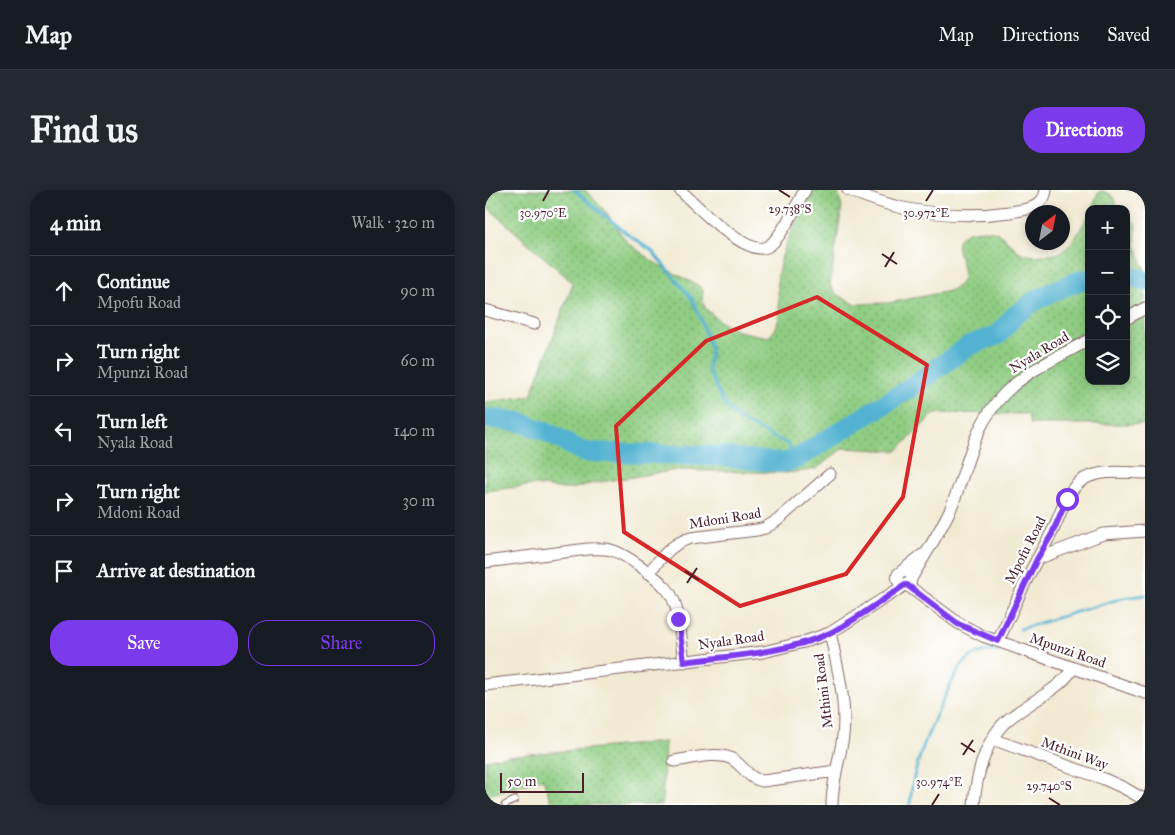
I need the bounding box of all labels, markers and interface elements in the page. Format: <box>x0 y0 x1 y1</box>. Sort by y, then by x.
text: Map <box>25 20 72 50</box>
text: Map <box>938 24 974 46</box>
text: Directions <box>1002 24 1079 46</box>
text: Saved <box>1107 24 1150 46</box>
button: Directions <box>1023 107 1145 153</box>
text: Find us <box>30 109 138 152</box>
text: 29.738°S <box>769 202 812 216</box>
north arrow <box>1025 205 1070 250</box>
map controls <box>1085 205 1130 385</box>
button: + <box>1085 205 1130 250</box>
text: 30.970°E <box>519 206 567 220</box>
text: 30.972°E <box>903 206 949 220</box>
text: 4 min <box>50 210 101 236</box>
text: Walk · 320 m <box>351 213 435 232</box>
button: − <box>1085 250 1130 295</box>
text: Continue <box>97 270 170 293</box>
icon: ahead <box>50 277 78 305</box>
text: 90 m <box>400 281 435 300</box>
text: Mpofu Road <box>97 293 181 312</box>
button: locate <box>1085 295 1130 340</box>
street label: Nyala Road <box>1006 328 1072 377</box>
text: Turn right <box>97 340 180 363</box>
button: layers <box>1085 340 1130 385</box>
icon: right <box>50 347 78 375</box>
text: 60 m <box>401 351 435 370</box>
text: Mpunzi Road <box>97 363 188 382</box>
text: Turn left <box>97 410 167 433</box>
icon: left <box>50 417 78 445</box>
text: 140 m <box>394 421 435 440</box>
text: Nyala Road <box>97 433 173 452</box>
text: Turn right <box>97 480 180 503</box>
icon: right <box>50 487 78 515</box>
route start <box>1056 488 1079 511</box>
text: 30 m <box>402 491 435 510</box>
text: Mdoni Road <box>97 503 180 522</box>
street label: Mdoni Road <box>688 504 762 533</box>
street label: Mpofu Road <box>1001 514 1050 587</box>
icon: arrive <box>50 557 78 585</box>
text: Arrive at destination <box>97 559 255 582</box>
route end <box>667 608 690 631</box>
button: Save <box>50 620 238 666</box>
button: Share <box>248 620 435 666</box>
street label: Nyala Road <box>697 627 765 654</box>
street label: Mpunzi Road <box>1027 629 1108 671</box>
street label: Mthini Road <box>810 653 837 729</box>
street label: Mthini Way <box>1039 733 1111 774</box>
scale bar <box>500 770 584 793</box>
text: 50 m <box>507 773 536 790</box>
text: 30.974°E <box>916 775 963 789</box>
text: 29.740°S <box>1026 779 1072 793</box>

